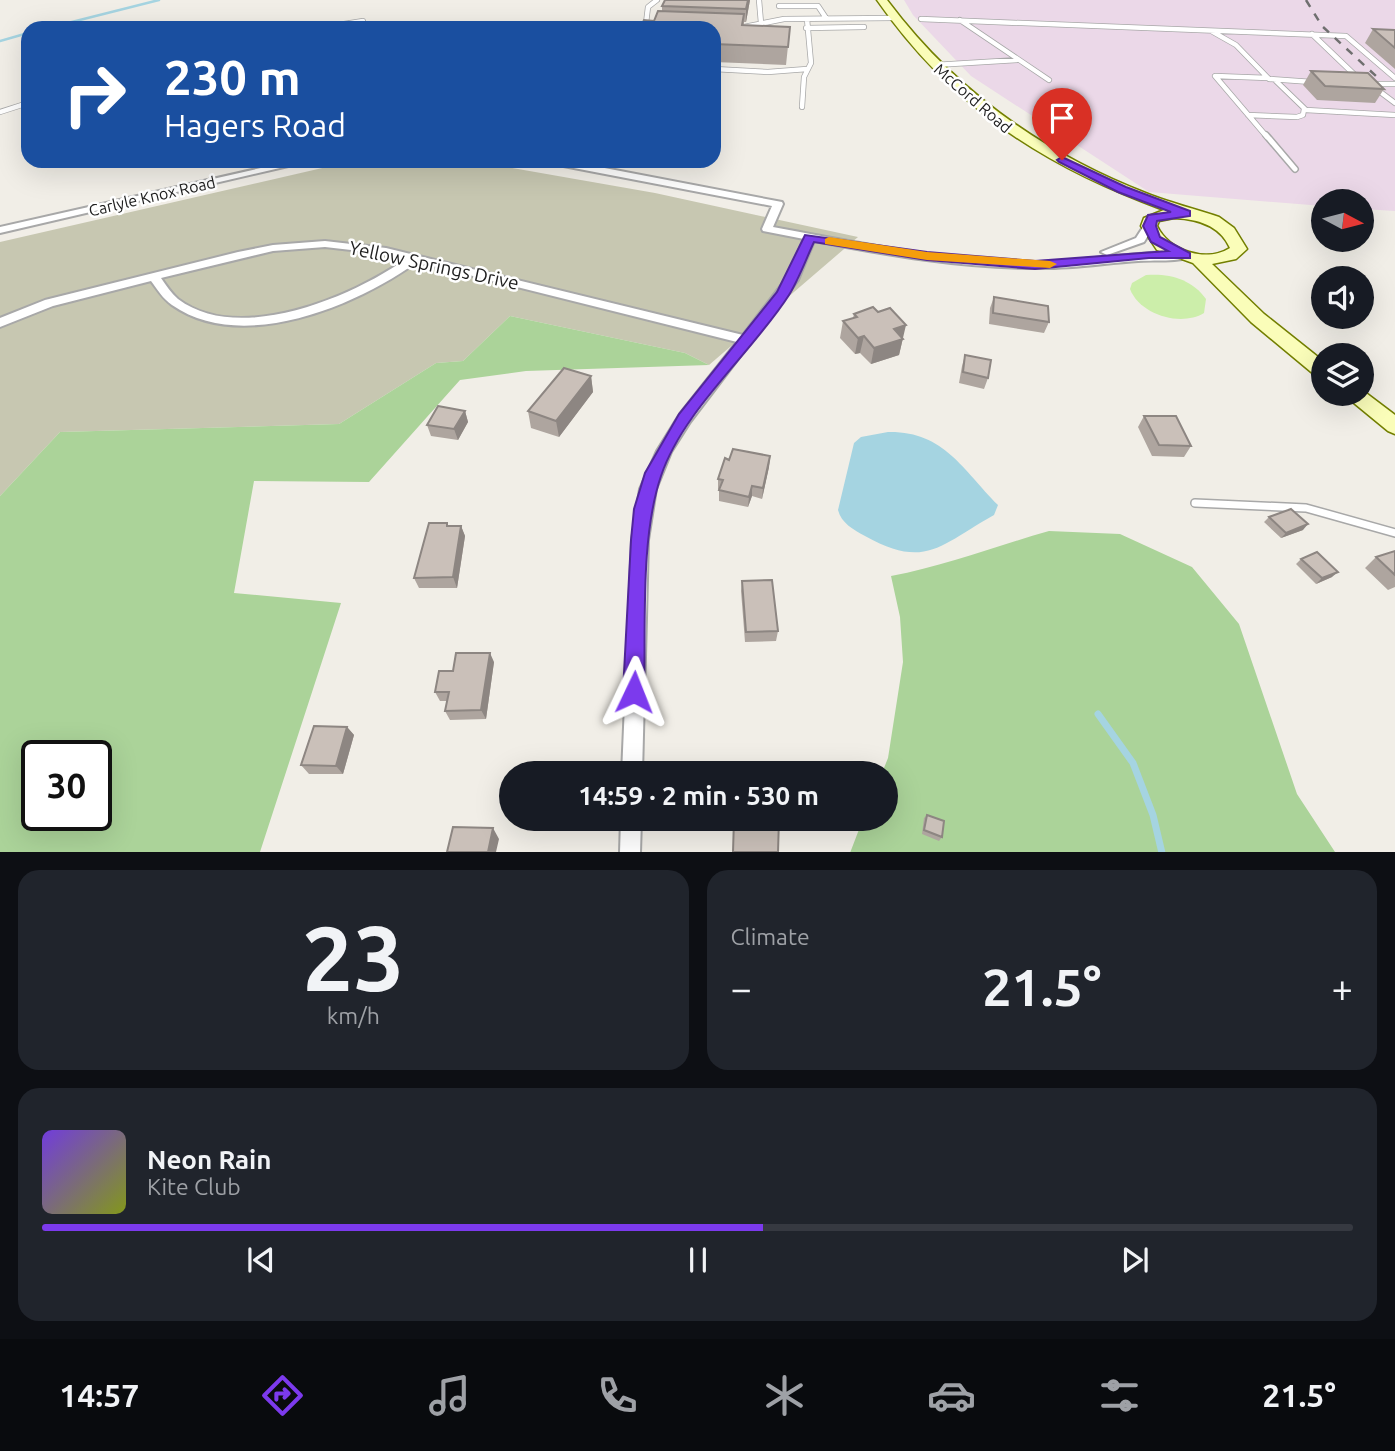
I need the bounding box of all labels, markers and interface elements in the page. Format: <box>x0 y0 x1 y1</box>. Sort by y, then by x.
icon: right <box>49 49 140 140</box>
text: 230 m <box>164 49 301 104</box>
street label: McCord Road <box>931 60 1015 136</box>
pin <box>1032 88 1092 160</box>
icon: arrive <box>1043 99 1081 137</box>
text: Hagers Road <box>164 107 346 143</box>
street label: Carlyle Knox Road <box>87 173 217 219</box>
north arrow <box>1311 189 1374 252</box>
map controls <box>1311 189 1374 406</box>
street label: Yellow Springs Drive <box>347 236 521 294</box>
button: sound <box>1311 266 1374 329</box>
button: layers <box>1311 343 1374 406</box>
position arrow <box>597 655 671 729</box>
speed limit sign: 30 <box>21 740 112 831</box>
text: 14:59 · 2 min · 530 m <box>578 781 819 810</box>
text: 23 <box>302 906 405 1008</box>
text: Climate <box>731 924 810 949</box>
text: 21.5° <box>982 958 1101 1016</box>
text: − <box>731 967 752 1009</box>
text: + <box>1332 967 1353 1009</box>
text: km/h <box>327 1003 380 1028</box>
text: Neon Rain <box>147 1145 272 1174</box>
text: Kite Club <box>147 1174 241 1199</box>
icon: previous <box>242 1241 280 1279</box>
icon: pause <box>679 1241 717 1279</box>
icon: next <box>1116 1241 1154 1279</box>
icon: directions <box>258 1371 307 1420</box>
icon: music <box>425 1371 474 1420</box>
icon: phone <box>593 1371 642 1420</box>
icon: climate <box>760 1371 809 1420</box>
icon: car <box>927 1371 976 1420</box>
icon: filters <box>1095 1371 1144 1420</box>
text: 14:57 <box>59 1377 139 1413</box>
text: 21.5° <box>1262 1377 1336 1413</box>

